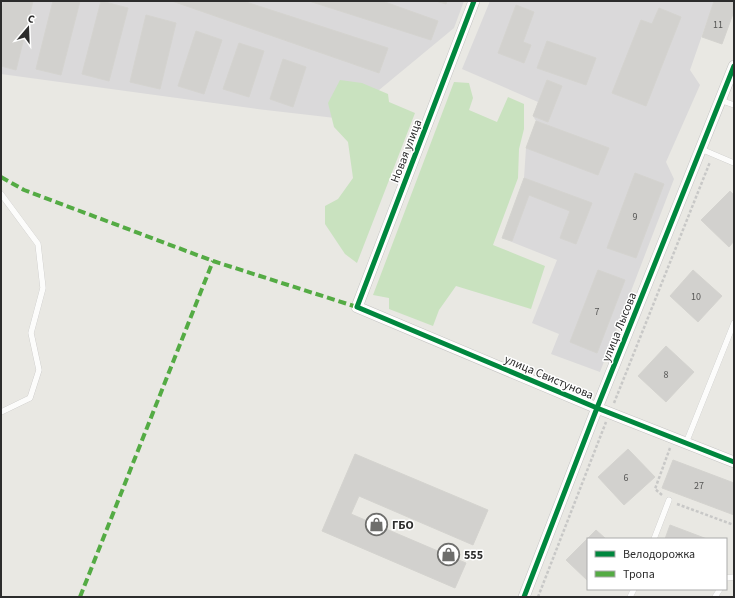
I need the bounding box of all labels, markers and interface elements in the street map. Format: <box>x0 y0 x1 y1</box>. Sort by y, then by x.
north arrow <box>8 8 48 48</box>
text: С <box>26 11 37 27</box>
house number: 11 <box>713 18 723 32</box>
street label: Новая улица <box>387 117 426 185</box>
house number: 9 <box>633 210 638 224</box>
street label: улица Лысова <box>598 290 641 364</box>
house number: 10 <box>691 290 701 304</box>
house number: 7 <box>595 305 600 319</box>
street label: улица Свистунова <box>502 351 596 404</box>
house number: 8 <box>664 368 669 382</box>
house number: 6 <box>624 471 629 485</box>
house number: 27 <box>694 479 704 493</box>
shop icon: ГБО <box>364 512 390 538</box>
place label: ГБО <box>392 517 414 534</box>
legend <box>587 538 727 590</box>
shop icon: 555 <box>435 542 461 568</box>
text: Велодорожка <box>623 546 695 563</box>
place label: 555 <box>464 547 483 564</box>
text: Тропа <box>623 566 655 583</box>

